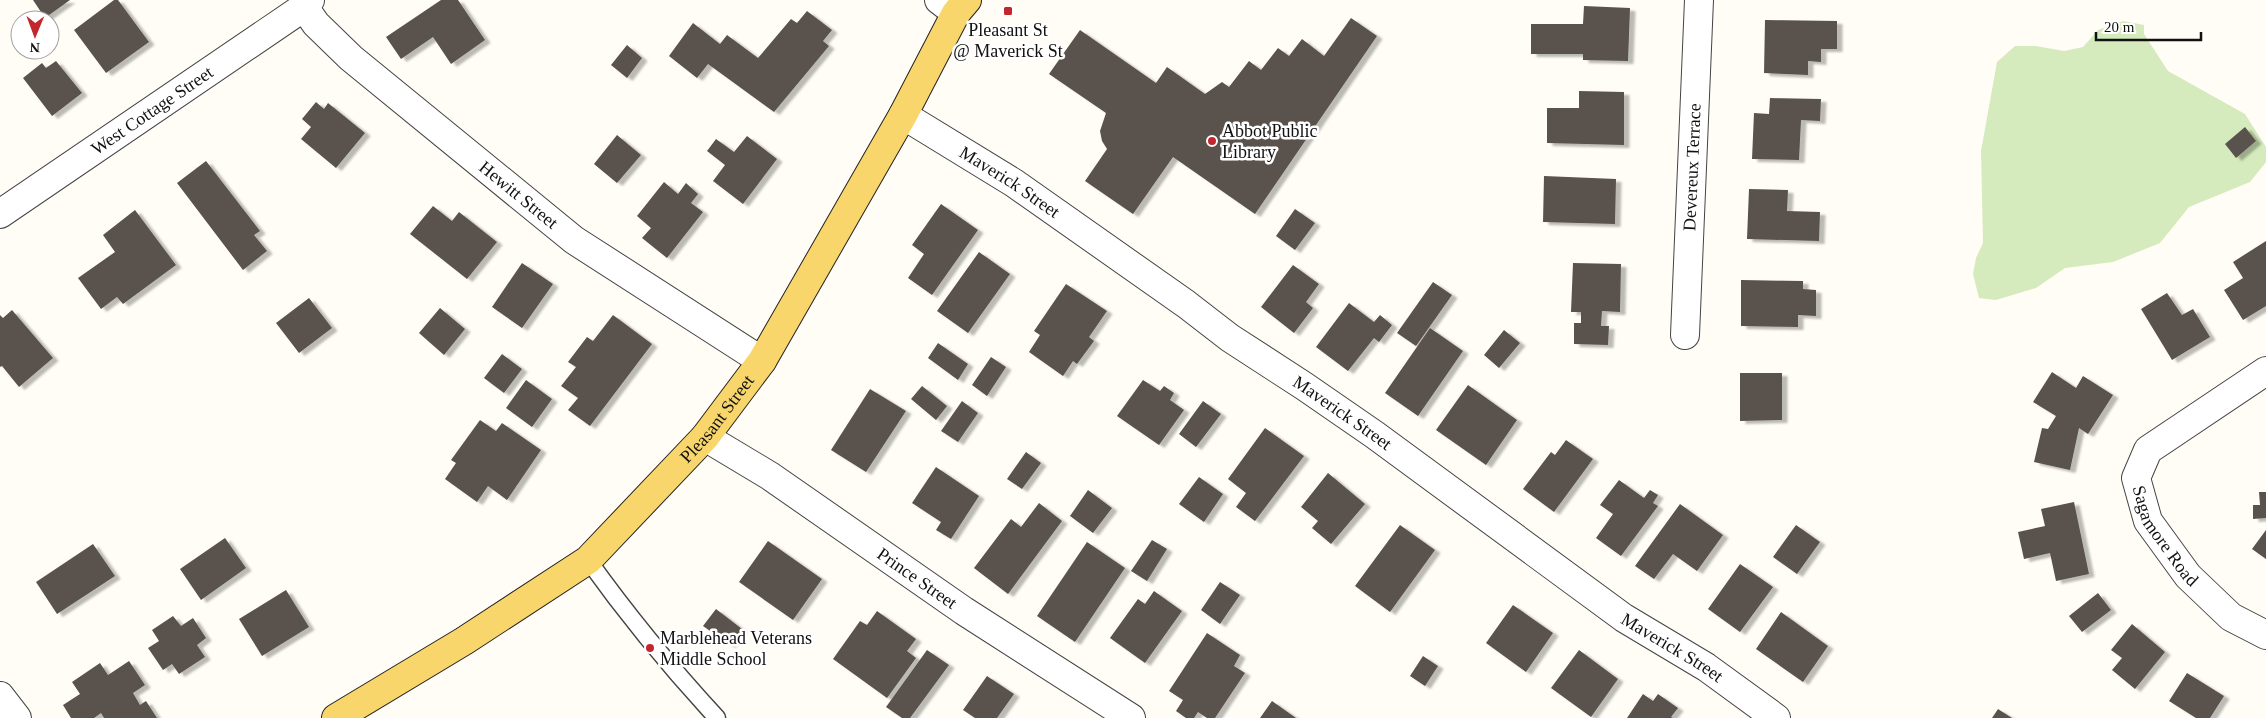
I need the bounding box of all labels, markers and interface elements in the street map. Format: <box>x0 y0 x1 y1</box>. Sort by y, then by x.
marker: Pleasant St @ Maverick St <box>1002 5 1014 17</box>
north arrow <box>10 10 60 60</box>
scale bar <box>2096 10 2201 42</box>
text: 20 m <box>2104 19 2135 35</box>
place label: Pleasant St @ Maverick St <box>953 20 1063 61</box>
text: N <box>30 40 40 55</box>
street label: West Cottage Street <box>87 62 217 159</box>
street label: Devereux Terrace <box>1679 103 1705 231</box>
place label: Abbot Public Library <box>1222 121 1318 162</box>
marker: Abbot Public Library <box>1206 135 1218 147</box>
street label: Maverick Street <box>956 142 1064 222</box>
street label: Hewitt Street <box>475 157 562 233</box>
street label: Pleasant Street <box>676 371 758 467</box>
street label: Maverick Street <box>1289 372 1396 454</box>
street label: Sagamore Road <box>2129 483 2202 590</box>
street label: Prince Street <box>873 544 961 613</box>
street label: Maverick Street <box>1618 609 1727 686</box>
place label: Marblehead Veterans Middle School <box>660 628 812 669</box>
marker: Marblehead Veterans Middle School <box>644 642 656 654</box>

